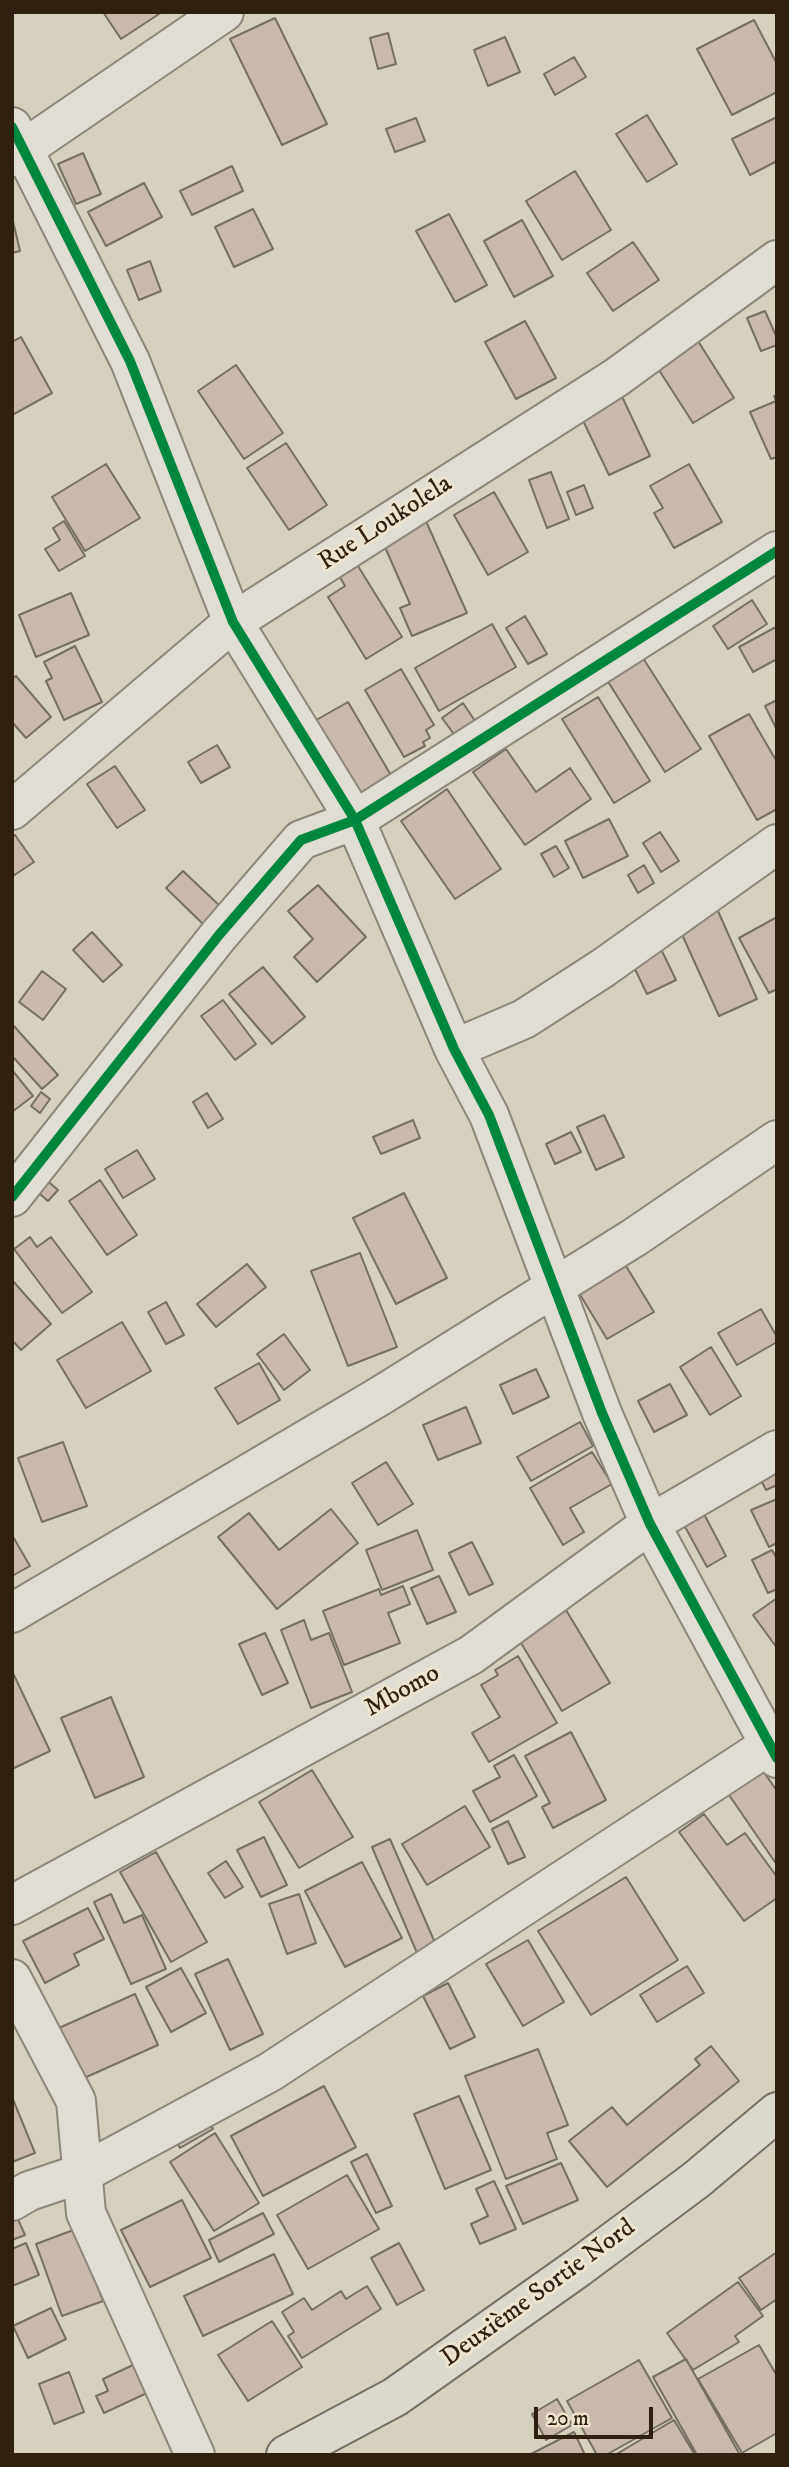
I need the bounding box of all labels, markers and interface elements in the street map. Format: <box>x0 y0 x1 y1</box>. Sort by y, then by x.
street label: Rue Loukolela <box>313 469 459 579</box>
street label: Mbomo <box>360 1659 446 1725</box>
street label: Deuxième Sortie Nord <box>436 2213 642 2375</box>
scale bar <box>537 2394 656 2438</box>
text: 20 m <box>547 2406 589 2432</box>

